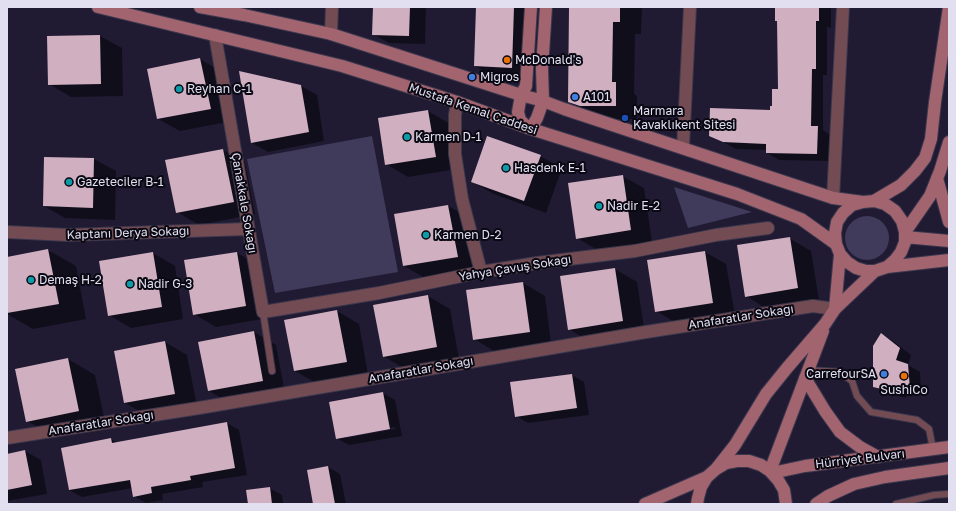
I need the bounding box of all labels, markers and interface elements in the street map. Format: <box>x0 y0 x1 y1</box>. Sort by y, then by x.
place label: McDonald's <box>515 53 582 67</box>
marker: McDonald's <box>502 55 512 65</box>
place label: Migros <box>480 70 519 84</box>
marker: Migros <box>467 72 477 82</box>
street label: Mustafa Kemal Caddesi <box>407 80 539 138</box>
place label: Reyhan C-1 <box>187 82 252 96</box>
marker: Reyhan C-1 <box>174 84 184 94</box>
place label: A101 <box>583 90 610 104</box>
marker: A101 <box>570 92 580 102</box>
place label: Marmara Kavaklıkent Sitesi <box>633 104 735 132</box>
marker: Marmara Kavaklıkent Sitesi <box>620 113 630 123</box>
place label: Karmen D-1 <box>415 130 481 144</box>
marker: Karmen D-1 <box>402 132 412 142</box>
street label: Çanakkale Sokağı <box>228 152 260 254</box>
place label: Hasdenk E-1 <box>514 161 585 175</box>
marker: Hasdenk E-1 <box>501 163 511 173</box>
place label: Gazeteciler B-1 <box>77 175 164 189</box>
marker: Gazeteciler B-1 <box>64 177 74 187</box>
place label: Nadir E-2 <box>607 199 660 213</box>
marker: Nadir E-2 <box>594 201 604 211</box>
street label: Kaptanı Derya Sokağı <box>66 224 190 242</box>
place label: Karmen D-2 <box>434 228 501 242</box>
marker: Karmen D-2 <box>421 230 431 240</box>
street label: Yahya Çavuş Sokağı <box>458 252 572 284</box>
place label: Demaş H-2 <box>39 273 102 287</box>
marker: Demaş H-2 <box>26 275 36 285</box>
place label: Nadir G-3 <box>138 277 192 291</box>
marker: Nadir G-3 <box>125 279 135 289</box>
street label: Anafaratlar Sokağı <box>687 302 795 332</box>
street label: Anafaratlar Sokağı <box>367 354 475 386</box>
place label: CarrefourSA <box>806 367 876 381</box>
marker: CarrefourSA <box>879 369 889 379</box>
marker: SushiCo <box>899 371 909 381</box>
place label: SushiCo <box>880 383 928 397</box>
street label: Anafaratlar Sokağı <box>47 408 155 438</box>
street label: Hürriyet Bulvarı <box>814 446 906 472</box>

